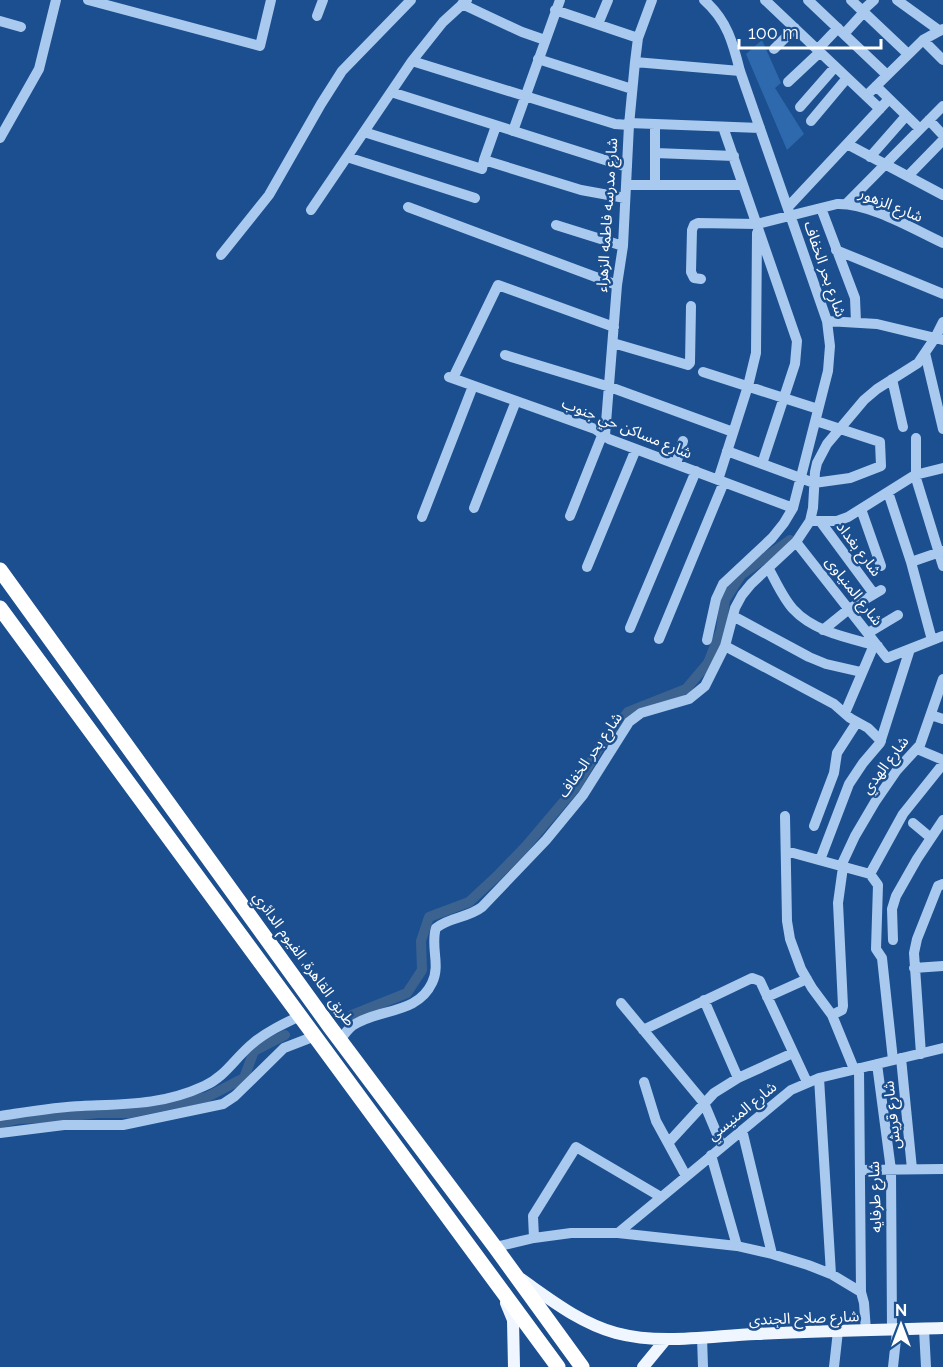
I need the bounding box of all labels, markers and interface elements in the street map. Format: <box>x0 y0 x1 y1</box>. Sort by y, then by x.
scale bar <box>739 12 882 50</box>
text: 100 m <box>748 22 799 43</box>
street label: شارع مدرسه فاطمه الزهراء <box>593 137 624 293</box>
street label: شارع الزهور <box>854 184 926 229</box>
street label: شارع بحر الخفاف <box>797 219 850 320</box>
street label: شارع مساكن حي جنوب <box>558 394 695 465</box>
street label: شارع بغداد <box>830 518 885 582</box>
street label: شارع المنياوى <box>819 553 887 631</box>
street label: شارع بحر الخفاف <box>554 709 629 803</box>
street label: شارع الهدي <box>857 732 915 799</box>
street label: طريق القاهرة, الفيوم الدائري <box>247 888 359 1031</box>
street label: شارع المنيسي <box>704 1078 782 1147</box>
street label: شارع قريش <box>879 1079 908 1150</box>
street label: شارع طرفايه <box>865 1161 888 1233</box>
north arrow <box>871 1295 931 1355</box>
text: N <box>895 1301 907 1320</box>
street label: شارع صلاح الجندى <box>748 1307 860 1332</box>

